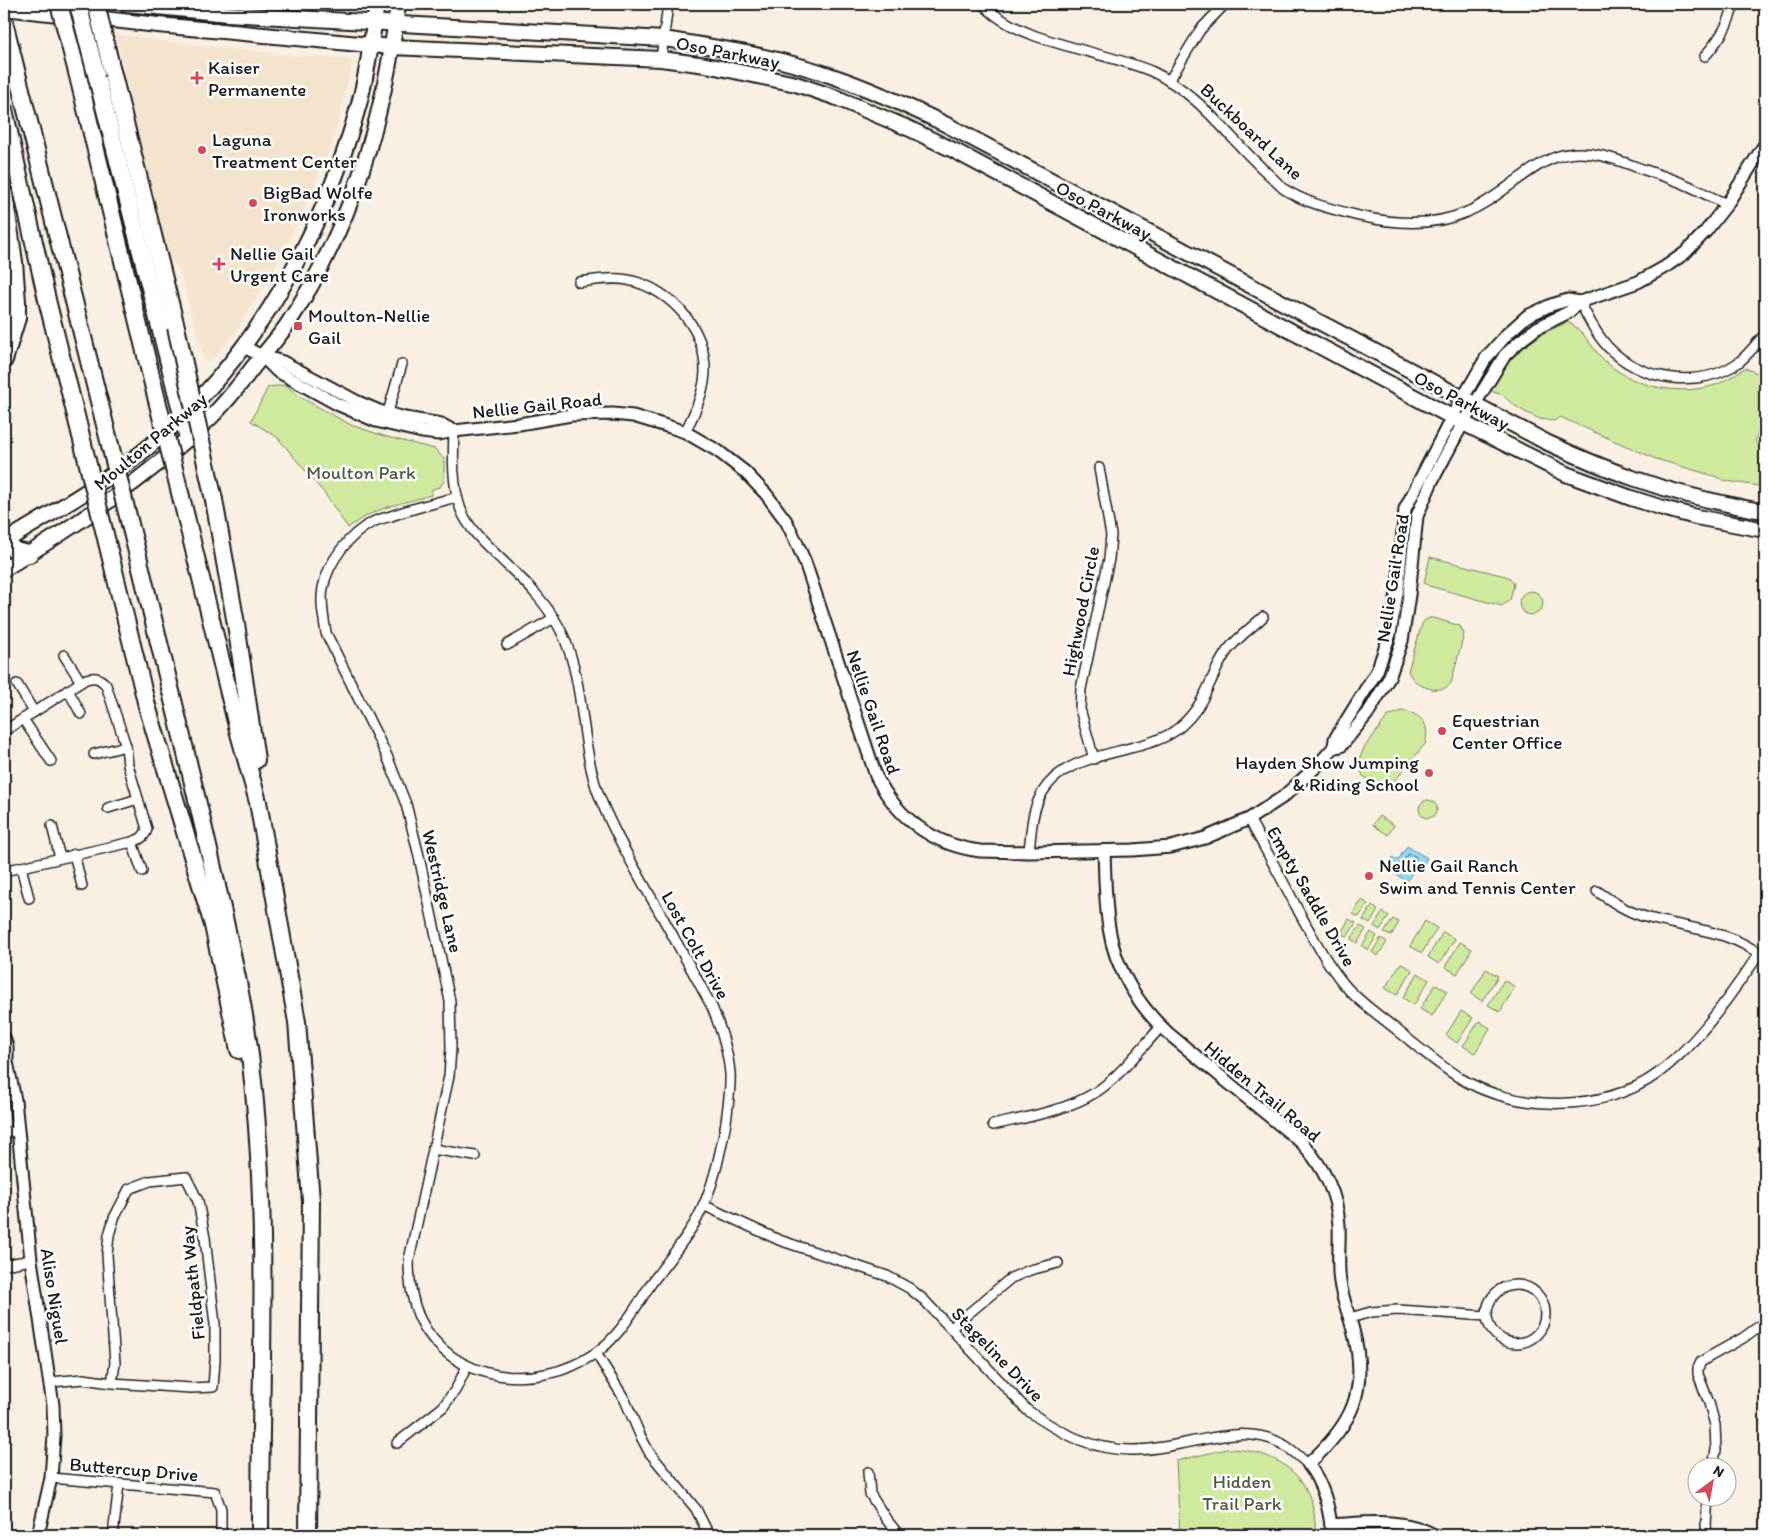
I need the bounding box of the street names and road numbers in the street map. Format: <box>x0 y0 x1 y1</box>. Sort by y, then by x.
street label: Oso Parkway <box>674 31 782 74</box>
street label: Buckboard Lane <box>1196 78 1308 185</box>
street label: Oso Parkway <box>1052 176 1156 245</box>
street label: Oso Parkway <box>1410 366 1514 435</box>
street label: Moulton Parkway <box>89 387 212 495</box>
street label: Nellie Gail Road <box>471 387 603 424</box>
street label: Nellie Gail Road <box>1371 512 1414 644</box>
street label: Highwood Circle <box>1057 544 1104 678</box>
street label: Nellie Gail Road <box>841 647 906 777</box>
street label: Empty Saddle Drive <box>1262 822 1361 971</box>
street label: Westridge Lane <box>417 827 468 955</box>
street label: Lost Colt Drive <box>656 887 735 1003</box>
street label: Hidden Trail Road <box>1200 1036 1326 1147</box>
street label: Fieldpath Way <box>175 1225 210 1341</box>
street label: Aliso Niguel <box>36 1246 74 1346</box>
street label: Stageline Drive <box>947 1302 1049 1407</box>
street label: Buttercup Drive <box>69 1452 199 1487</box>

